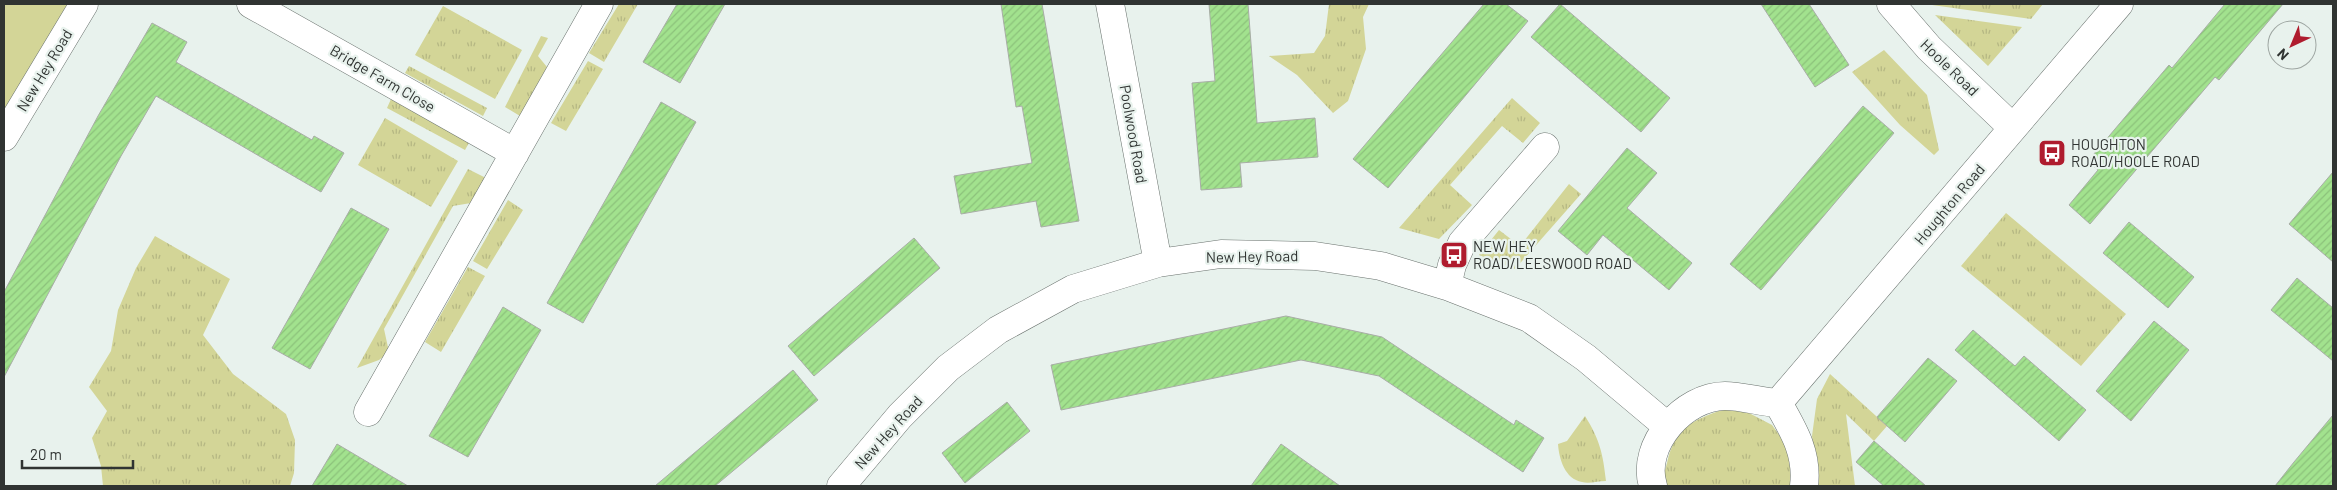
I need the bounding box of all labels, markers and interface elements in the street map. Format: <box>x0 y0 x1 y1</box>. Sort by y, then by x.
north arrow <box>2267 20 2317 70</box>
street label: New Hey Road <box>12 26 76 114</box>
street label: Hoole Road <box>1917 35 1983 99</box>
street label: Bridge Farm Close <box>327 41 439 115</box>
text: N <box>2273 45 2292 64</box>
street label: Poolwood Road <box>1116 83 1152 185</box>
place label: HOUGHTON ROAD/HOOLE ROAD <box>2071 135 2200 170</box>
bus stop icon: HOUGHTON ROAD/HOOLE ROAD <box>2037 138 2067 168</box>
street label: Houghton Road <box>1910 160 1988 248</box>
place label: NEW HEY ROAD/LEESWOOD ROAD <box>1473 237 1632 272</box>
bus stop icon: NEW HEY ROAD/LEESWOOD ROAD <box>1439 240 1469 270</box>
street label: New Hey Road <box>1206 246 1298 266</box>
street label: New Hey Road <box>850 392 926 472</box>
scale bar <box>22 438 134 470</box>
text: 20 m <box>30 445 62 463</box>

